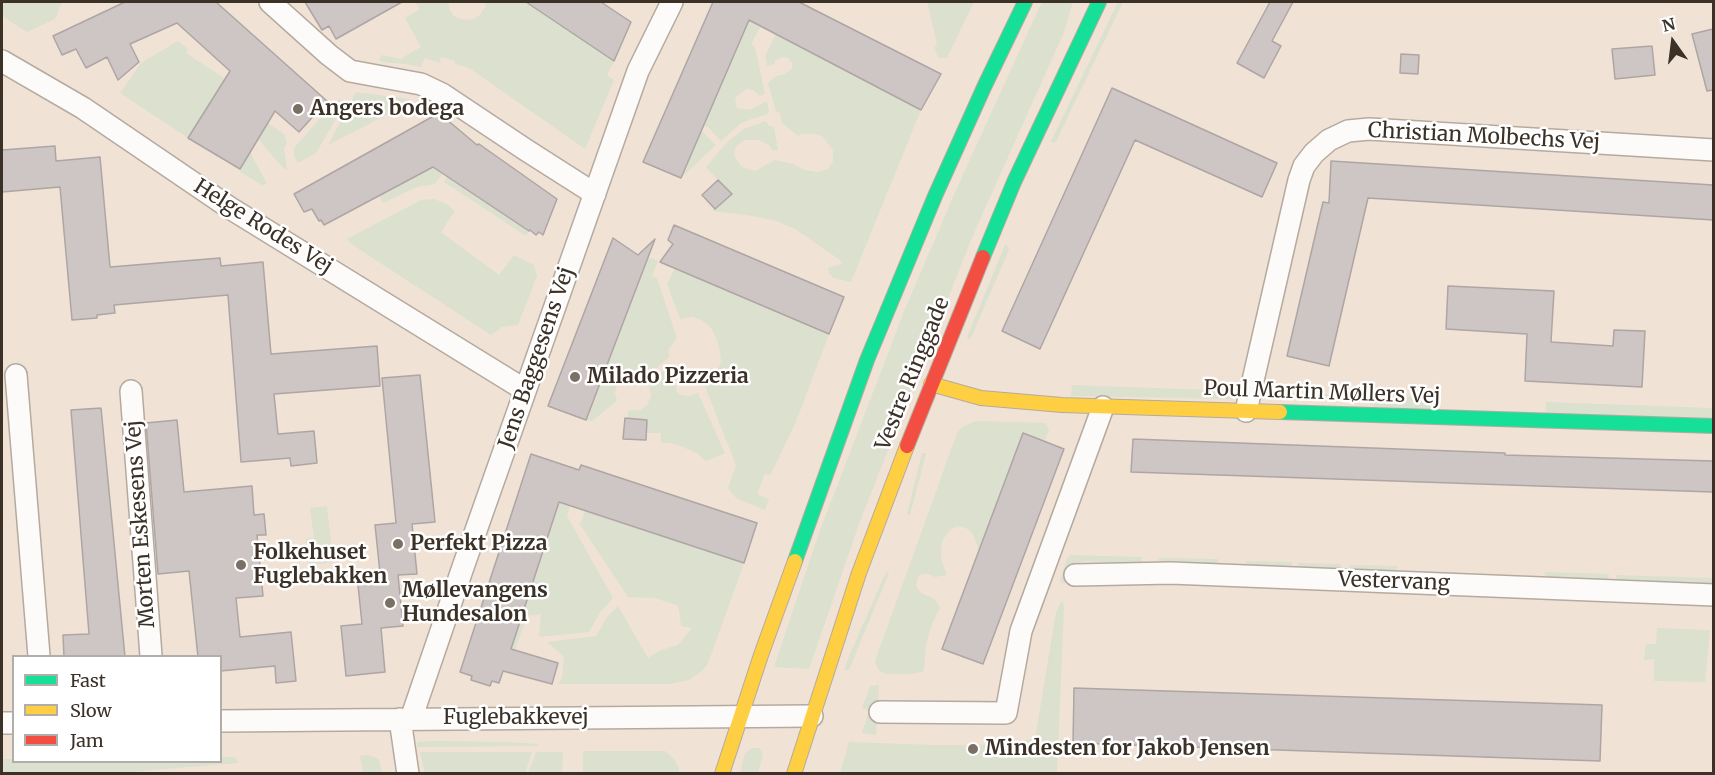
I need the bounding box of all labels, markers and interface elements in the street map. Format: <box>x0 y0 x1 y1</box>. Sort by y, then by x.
north arrow <box>1643 12 1703 72</box>
text: N <box>1660 13 1677 36</box>
place label: Angers bodega <box>310 96 464 122</box>
marker: Angers bodega <box>291 102 305 116</box>
street label: Christian Molbechs Vej <box>1367 118 1601 156</box>
street label: Helge Rodes Vej <box>189 174 337 280</box>
street label: Jens Baggesens Vej <box>494 264 580 452</box>
street label: Vestre Ringgade <box>871 294 955 454</box>
place label: Milado Pizzeria <box>587 364 749 390</box>
marker: Milado Pizzeria <box>568 370 582 384</box>
street label: Poul Martin Møllers Vej <box>1203 376 1441 410</box>
street label: Morten Eskesens Vej <box>121 419 161 629</box>
place label: Perfekt Pizza <box>410 531 548 557</box>
marker: Perfekt Pizza <box>391 537 405 551</box>
place label: Folkehuset Fuglebakken <box>253 540 387 590</box>
marker: Folkehuset Fuglebakken <box>234 558 248 572</box>
street label: Vestervang <box>1337 567 1451 597</box>
place label: Møllevangens Hundesalon <box>402 578 548 628</box>
marker: Møllevangens Hundesalon <box>383 596 397 610</box>
legend <box>12 655 222 763</box>
text: Fast <box>70 669 106 692</box>
text: Slow <box>70 699 112 722</box>
street label: Fuglebakkevej <box>443 705 589 731</box>
text: Jam <box>70 729 104 752</box>
place label: Mindesten for Jakob Jensen <box>985 736 1269 762</box>
marker: Mindesten for Jakob Jensen <box>966 742 980 756</box>

